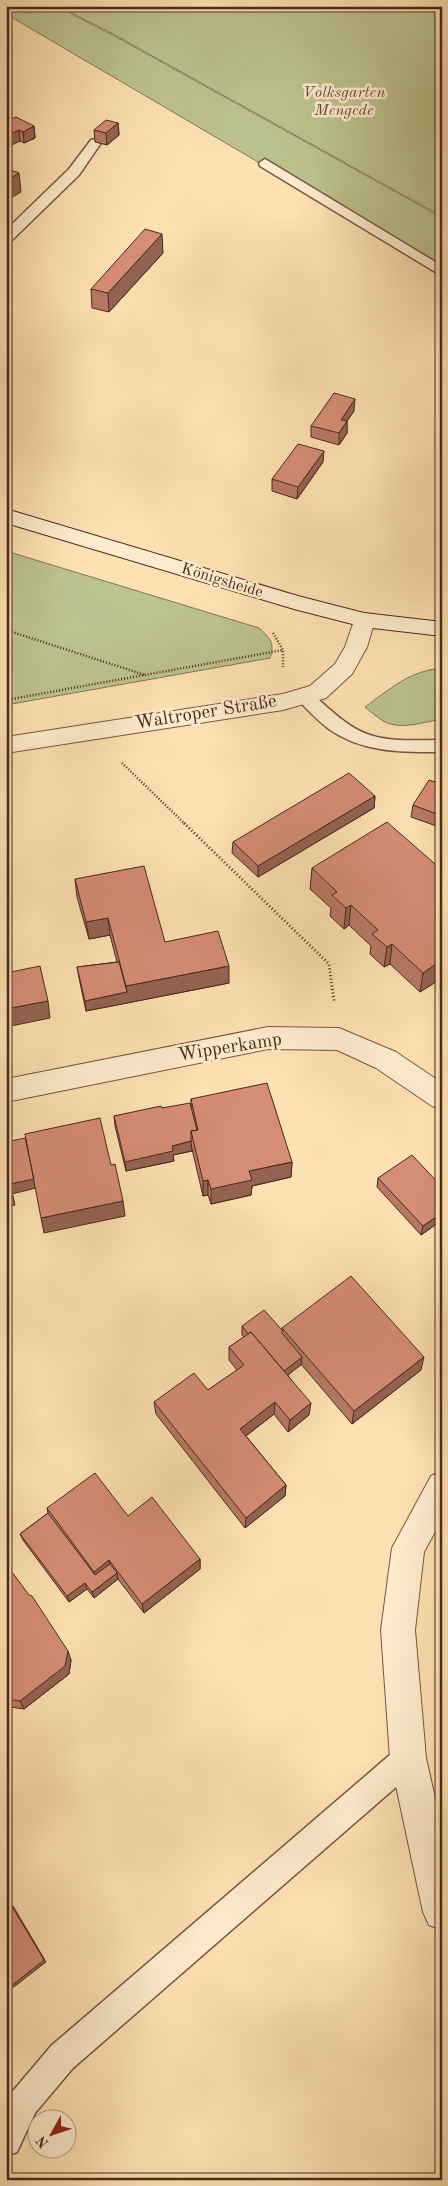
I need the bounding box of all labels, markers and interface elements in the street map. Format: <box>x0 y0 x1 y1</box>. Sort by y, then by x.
park label: Volksgarten Mengede <box>303 85 385 119</box>
street label: Königsheide <box>179 561 265 601</box>
street label: Waltroper Straße <box>134 692 278 734</box>
street label: Wipperkamp <box>177 1030 283 1066</box>
north arrow <box>28 2108 78 2158</box>
text: N <box>34 2133 52 2150</box>

